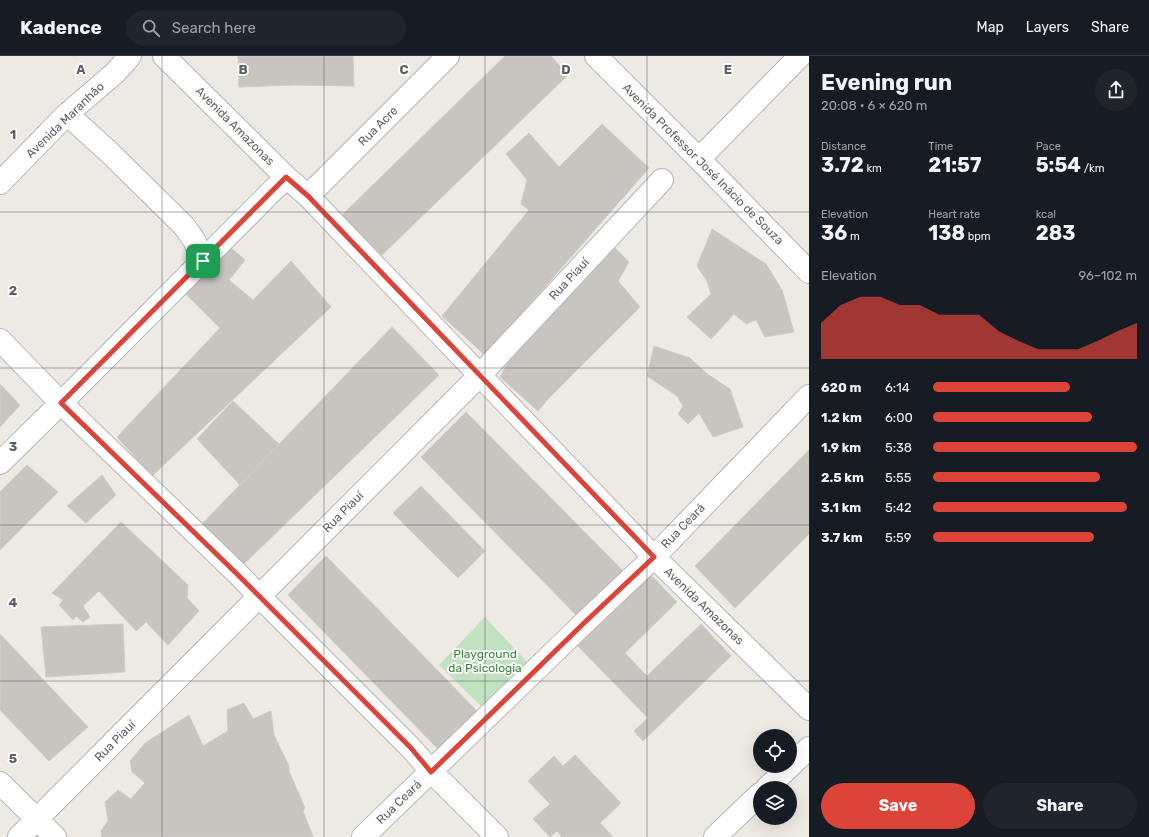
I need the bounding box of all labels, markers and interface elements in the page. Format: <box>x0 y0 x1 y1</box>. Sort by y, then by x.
search box <box>126 10 406 46</box>
text: Kadence <box>20 16 102 39</box>
icon: search <box>140 17 162 39</box>
text: Search here <box>172 19 256 37</box>
text: Map <box>977 19 1004 36</box>
text: Layers <box>1026 19 1069 36</box>
text: Share <box>1091 19 1129 36</box>
text: A <box>76 62 86 77</box>
text: B <box>238 62 248 77</box>
text: C <box>399 62 409 77</box>
text: D <box>561 62 571 77</box>
text: E <box>724 62 732 77</box>
text: Evening run <box>821 69 952 96</box>
button: share <box>1095 69 1137 111</box>
street label: Avenida Maranhão <box>23 79 107 161</box>
street label: Avenida Professor José Inácio de Souza <box>620 81 786 247</box>
street label: Avenida Amazonas <box>193 84 277 168</box>
text: 20:08 · 6 × 620 m <box>821 98 927 113</box>
street label: Rua Acre <box>355 103 401 149</box>
text: 1 <box>10 127 16 142</box>
text: Distance <box>821 140 866 153</box>
text: Time <box>928 140 953 153</box>
text: Pace <box>1036 140 1061 153</box>
text: 3.72 <box>821 153 864 177</box>
text: 21:57 <box>928 153 982 177</box>
text: 5:54 <box>1036 153 1081 177</box>
text: km <box>864 162 882 175</box>
text: /km <box>1081 162 1104 175</box>
text: Elevation <box>821 208 868 221</box>
text: Heart rate <box>928 208 980 221</box>
text: kcal <box>1036 208 1056 221</box>
text: 36 <box>821 221 847 245</box>
text: 138 <box>928 221 965 245</box>
text: 283 <box>1036 221 1075 245</box>
text: m <box>847 230 860 243</box>
text: bpm <box>965 230 991 243</box>
pin <box>186 244 220 278</box>
icon: arrive <box>192 250 214 272</box>
street label: Rua Piauí <box>546 254 593 303</box>
text: Elevation <box>821 268 877 283</box>
text: 96–102 m <box>1078 268 1137 283</box>
text: 2 <box>9 283 17 298</box>
text: 620 m <box>821 380 861 395</box>
text: 6:14 <box>885 380 910 395</box>
text: 1.2 km <box>821 410 862 425</box>
text: 6:00 <box>885 410 913 425</box>
text: 3 <box>9 439 18 454</box>
text: 1.9 km <box>821 440 861 455</box>
text: 5:38 <box>885 440 912 455</box>
text: 2.5 km <box>821 470 864 485</box>
text: 5:55 <box>885 470 912 485</box>
street label: Rua Piauí <box>320 488 367 535</box>
text: 3.1 km <box>821 500 861 515</box>
text: 5:42 <box>885 500 912 515</box>
street label: Rua Ceará <box>658 501 708 551</box>
text: 3.7 km <box>821 530 863 545</box>
text: 5:59 <box>885 530 911 545</box>
street label: Avenida Amazonas <box>661 564 747 648</box>
text: 4 <box>9 595 18 610</box>
park label: Playground da Psicologia <box>448 647 522 675</box>
street label: Rua Piauí <box>92 717 139 764</box>
map controls <box>753 729 797 825</box>
button: locate <box>753 729 797 773</box>
text: 5 <box>9 751 17 766</box>
street label: Rua Ceará <box>374 777 424 827</box>
button: layers <box>753 781 797 825</box>
button: Save <box>821 783 975 829</box>
button: Share <box>983 783 1137 829</box>

